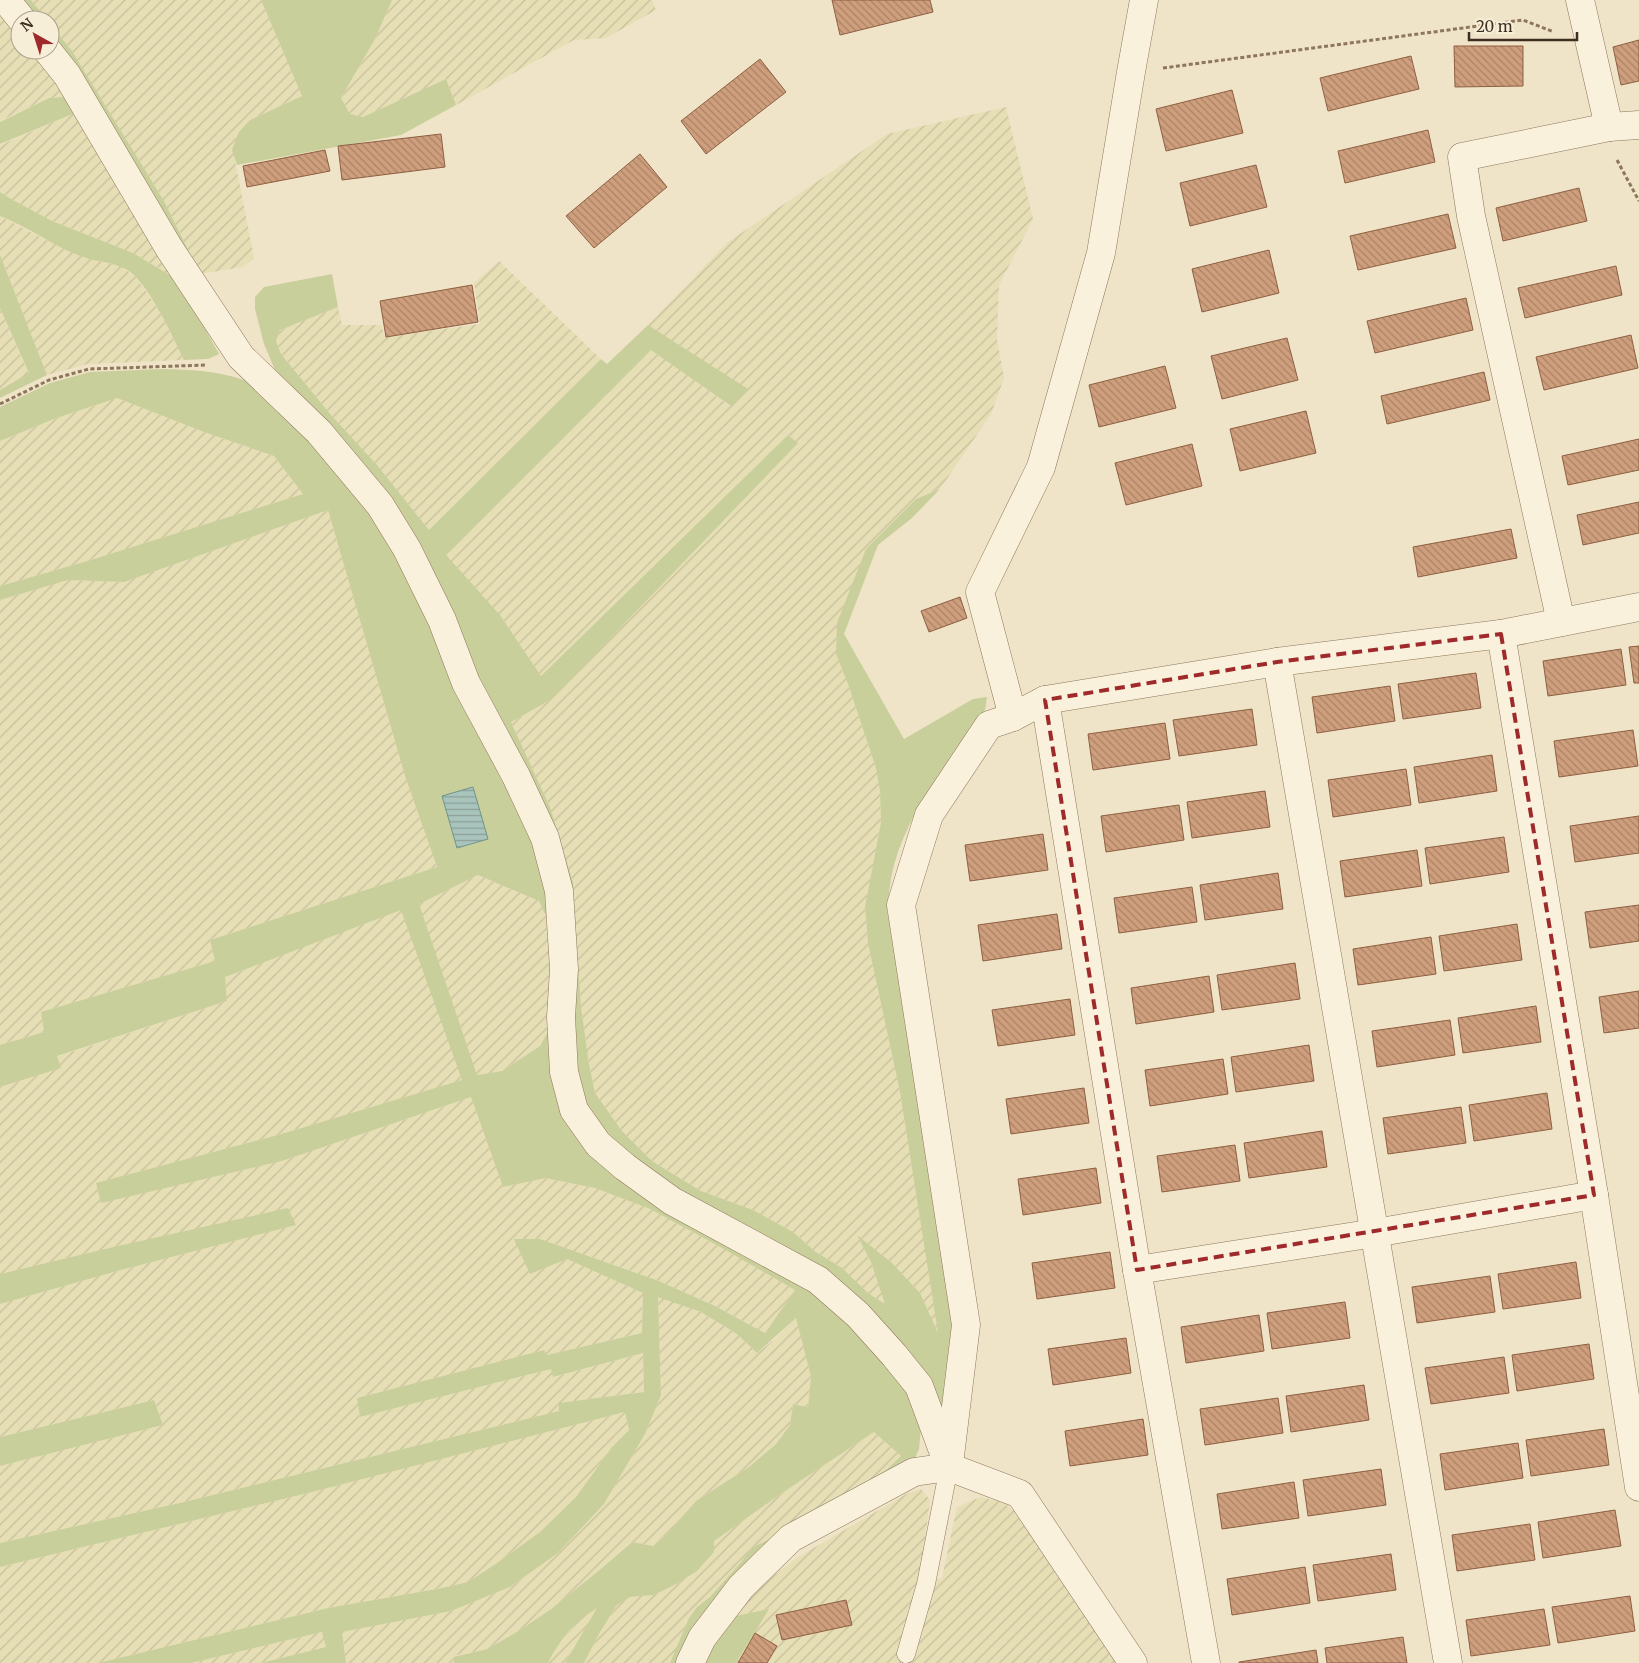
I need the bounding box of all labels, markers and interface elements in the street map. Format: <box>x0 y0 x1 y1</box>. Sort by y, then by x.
north arrow <box>10 10 60 60</box>
scale bar <box>1469 10 1576 42</box>
text: N <box>17 14 37 35</box>
text: 20 m <box>1476 17 1513 36</box>

